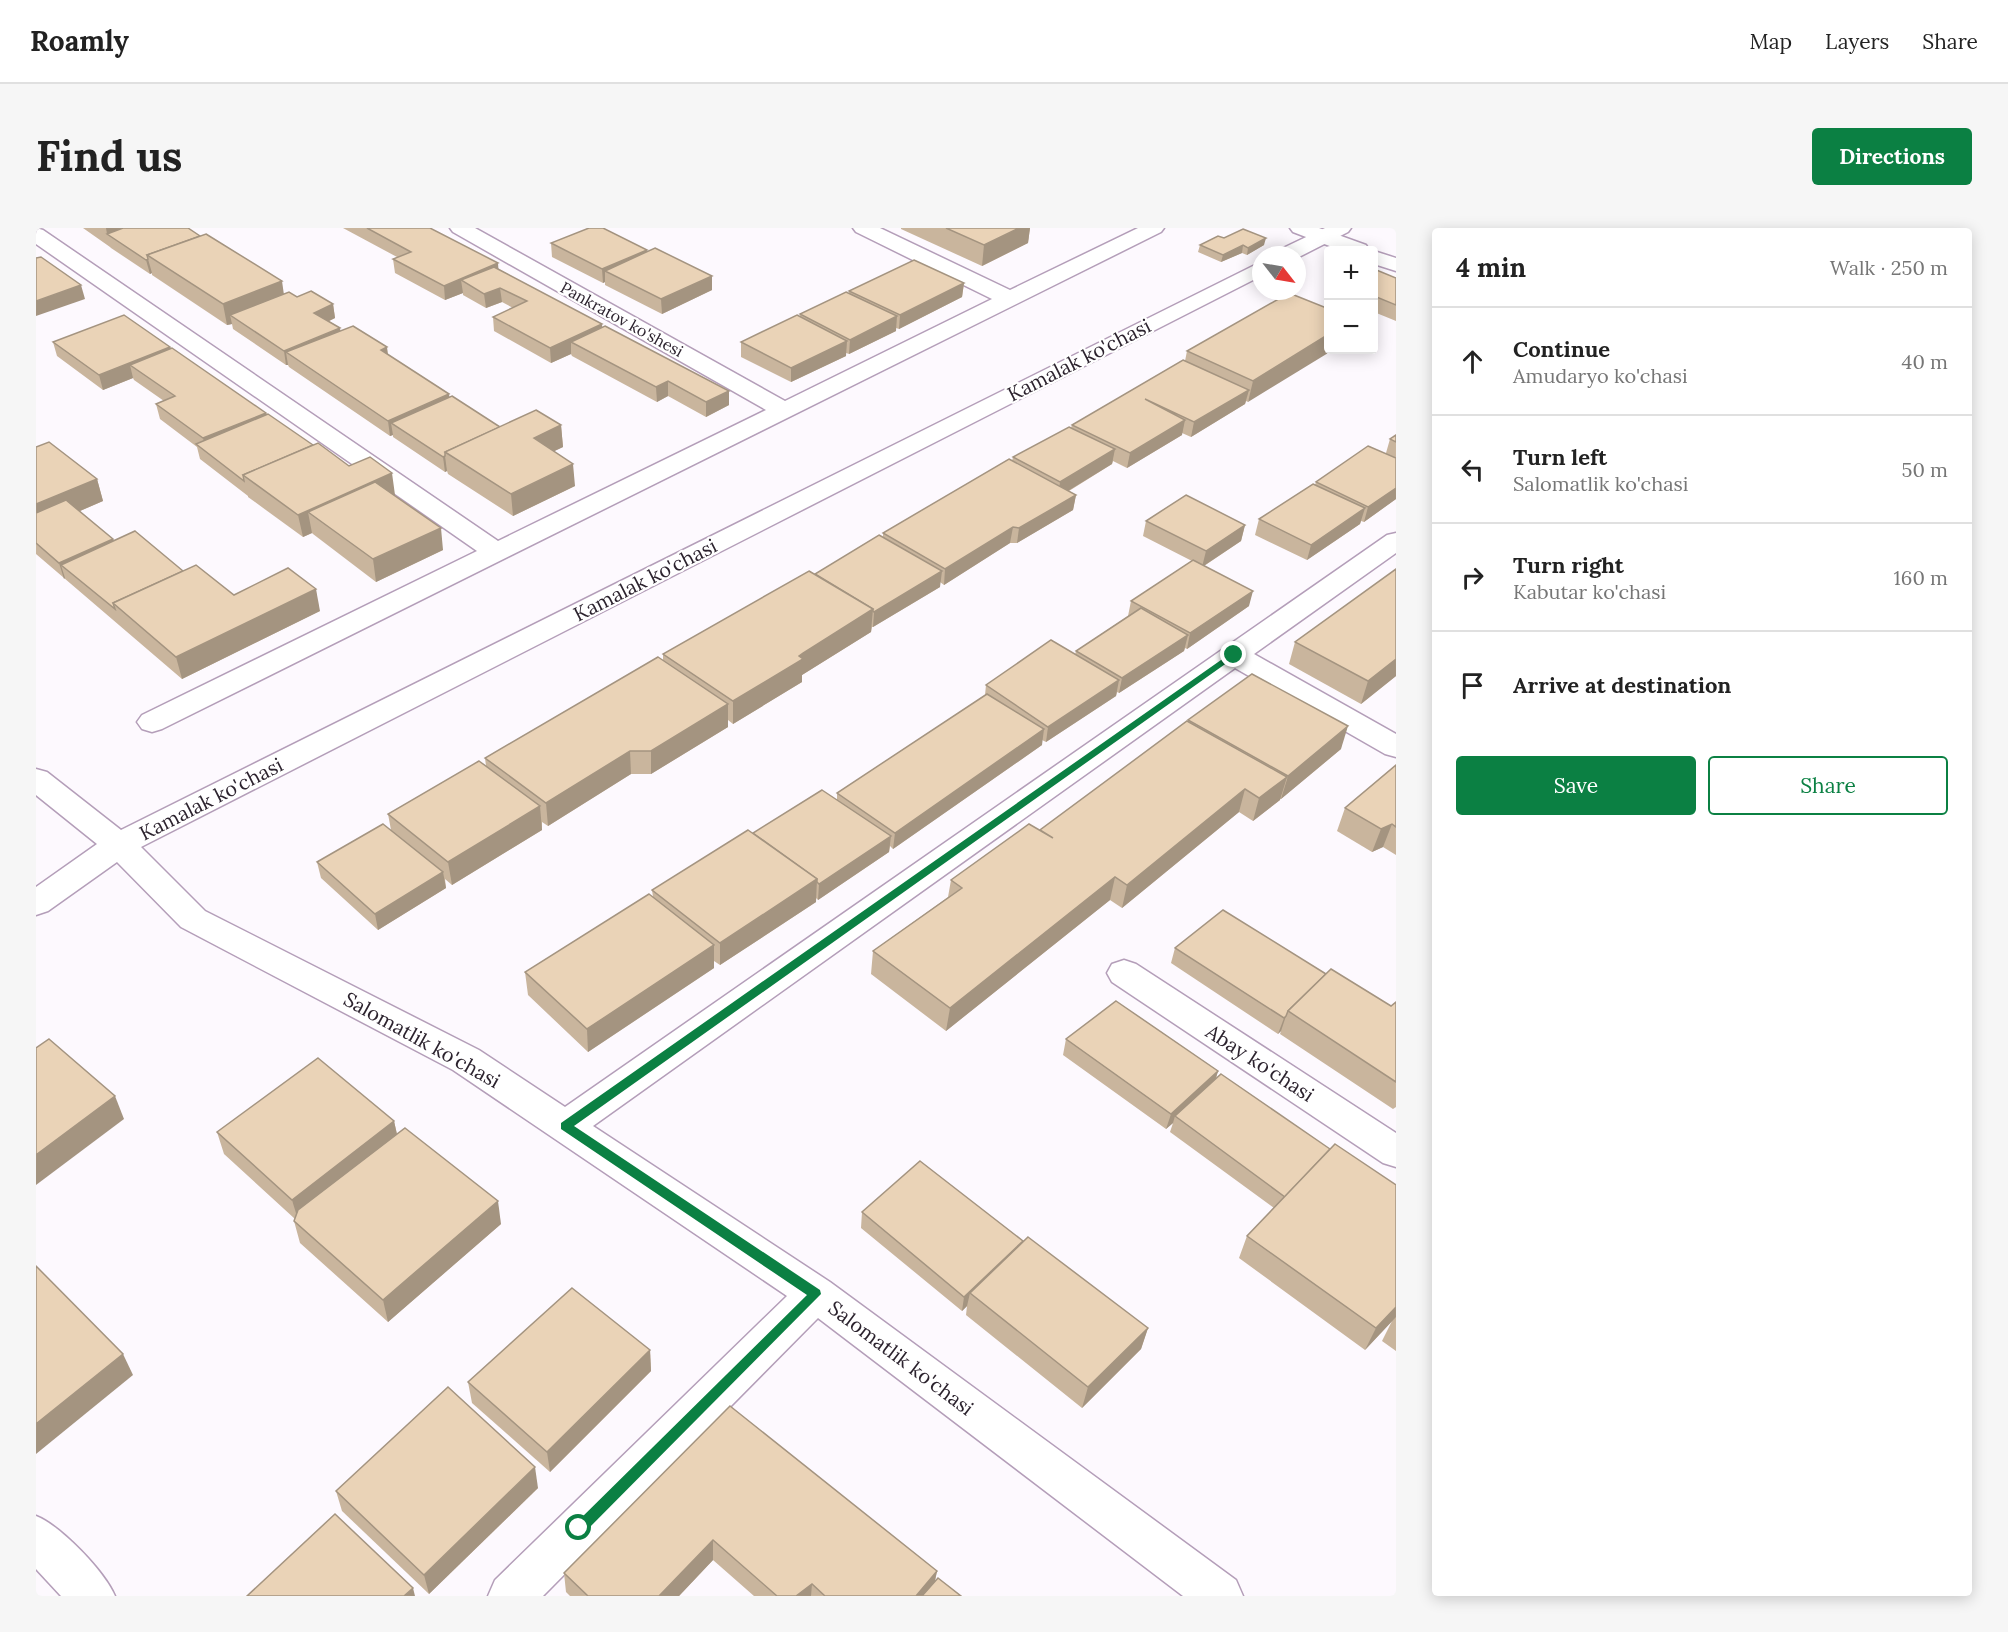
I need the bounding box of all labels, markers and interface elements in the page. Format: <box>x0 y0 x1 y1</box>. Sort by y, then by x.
text: Roamly <box>30 23 129 59</box>
text: Map <box>1749 28 1792 55</box>
text: Layers <box>1825 28 1889 55</box>
text: Share <box>1922 28 1978 55</box>
button: Directions <box>1812 128 1972 185</box>
text: Find us <box>36 129 182 183</box>
north arrow <box>1252 246 1306 300</box>
map controls <box>1324 246 1378 354</box>
button: + <box>1324 246 1378 300</box>
text: 4 min <box>1456 251 1526 284</box>
text: Walk · 250 m <box>1830 255 1948 280</box>
street label: Pankratov ko'shesi <box>557 277 687 361</box>
button: − <box>1324 300 1378 354</box>
street label: Kamalak ko'chasi <box>1003 313 1155 406</box>
text: Continue <box>1513 335 1610 363</box>
icon: ahead <box>1456 345 1489 378</box>
text: 40 m <box>1902 349 1948 374</box>
text: Amudaryo ko'chasi <box>1513 363 1688 388</box>
text: Turn left <box>1513 443 1607 471</box>
icon: left <box>1456 453 1489 486</box>
text: 50 m <box>1902 457 1948 482</box>
text: Salomatlik ko'chasi <box>1513 471 1688 496</box>
street label: Kamalak ko'chasi <box>569 533 721 626</box>
text: Turn right <box>1513 551 1624 579</box>
icon: right <box>1456 561 1489 594</box>
text: 160 m <box>1894 565 1948 590</box>
text: Kabutar ko'chasi <box>1513 579 1666 604</box>
route end <box>1220 641 1246 667</box>
icon: arrive <box>1456 669 1489 702</box>
text: Arrive at destination <box>1513 671 1731 699</box>
street label: Kamalak ko'chasi <box>135 752 287 845</box>
button: Save <box>1456 756 1696 815</box>
button: Share <box>1708 756 1948 815</box>
street label: Salomatlik ko'chasi <box>339 986 505 1093</box>
street label: Abay ko'chasi <box>1201 1018 1319 1107</box>
street label: Salomatlik ko'chasi <box>824 1295 979 1420</box>
route start <box>565 1514 591 1540</box>

